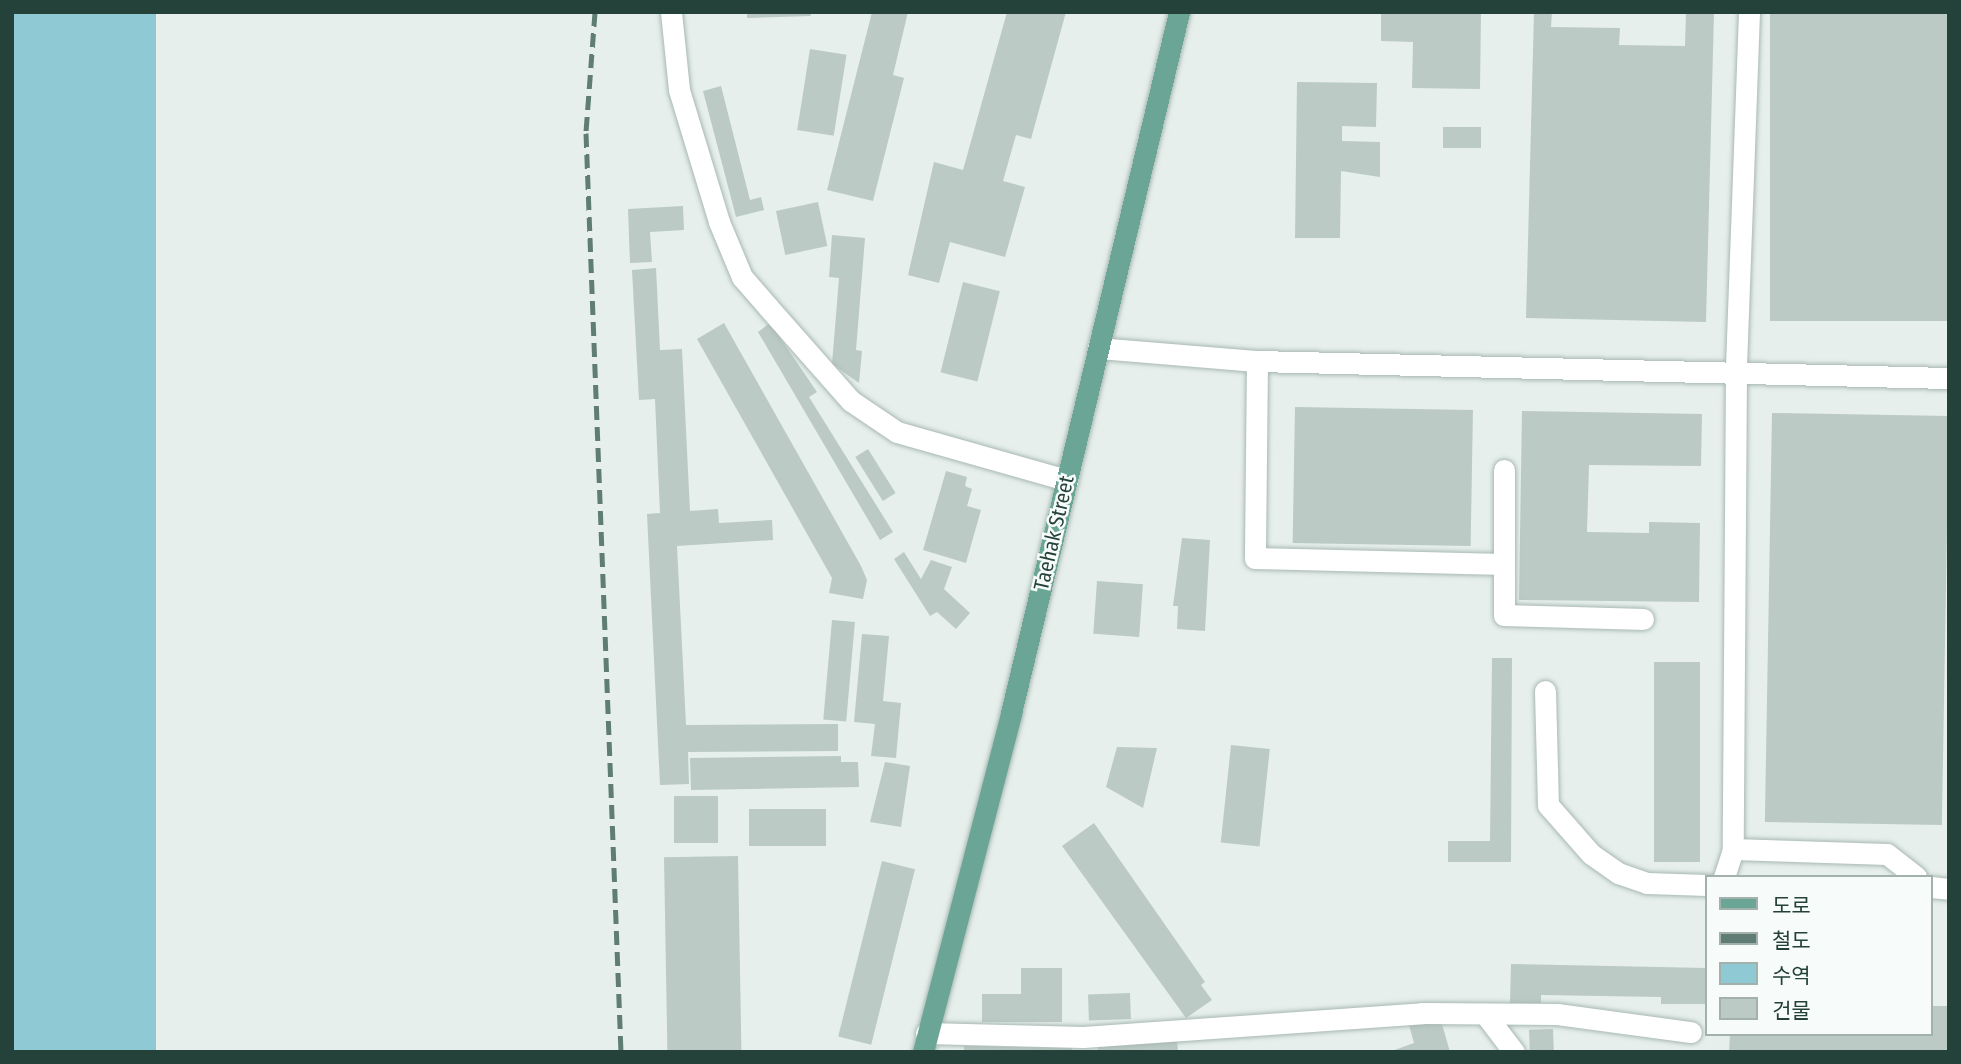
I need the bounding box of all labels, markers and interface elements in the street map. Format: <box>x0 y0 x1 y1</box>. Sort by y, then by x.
street label: Taehak Street <box>1029 473 1079 593</box>
legend <box>1706 875 1933 1036</box>
text: 도로 <box>1772 893 1811 919</box>
text: 철도 <box>1772 928 1811 954</box>
text: 수역 <box>1772 963 1811 989</box>
text: 건물 <box>1772 998 1811 1024</box>

